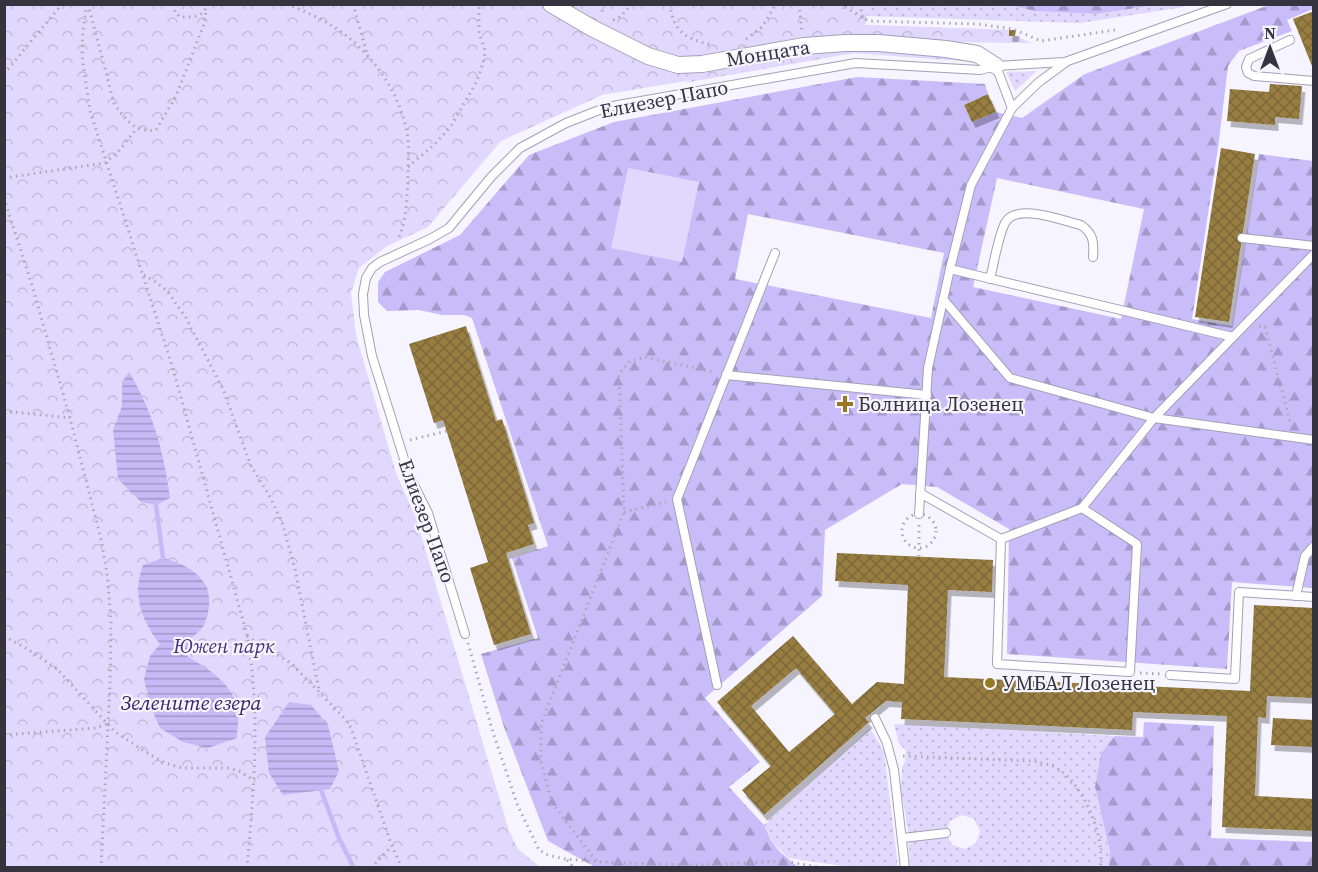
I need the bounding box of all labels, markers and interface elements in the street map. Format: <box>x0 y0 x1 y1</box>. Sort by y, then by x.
north arrow <box>1240 18 1300 78</box>
text: N <box>1264 22 1276 44</box>
street label: Монцата <box>724 32 813 73</box>
street label: Елиезер Папо <box>598 73 730 125</box>
place label: Болница Лозенец <box>858 390 1024 418</box>
marker: Болница Лозенец <box>836 395 854 413</box>
street label: Елиезер Папо <box>392 455 462 587</box>
park label: Южен парк <box>172 632 275 660</box>
place label: УМБАЛ Лозенец <box>1002 669 1155 697</box>
marker: УМБАЛ Лозенец <box>983 676 997 690</box>
water label: Зелените езера <box>120 688 262 717</box>

